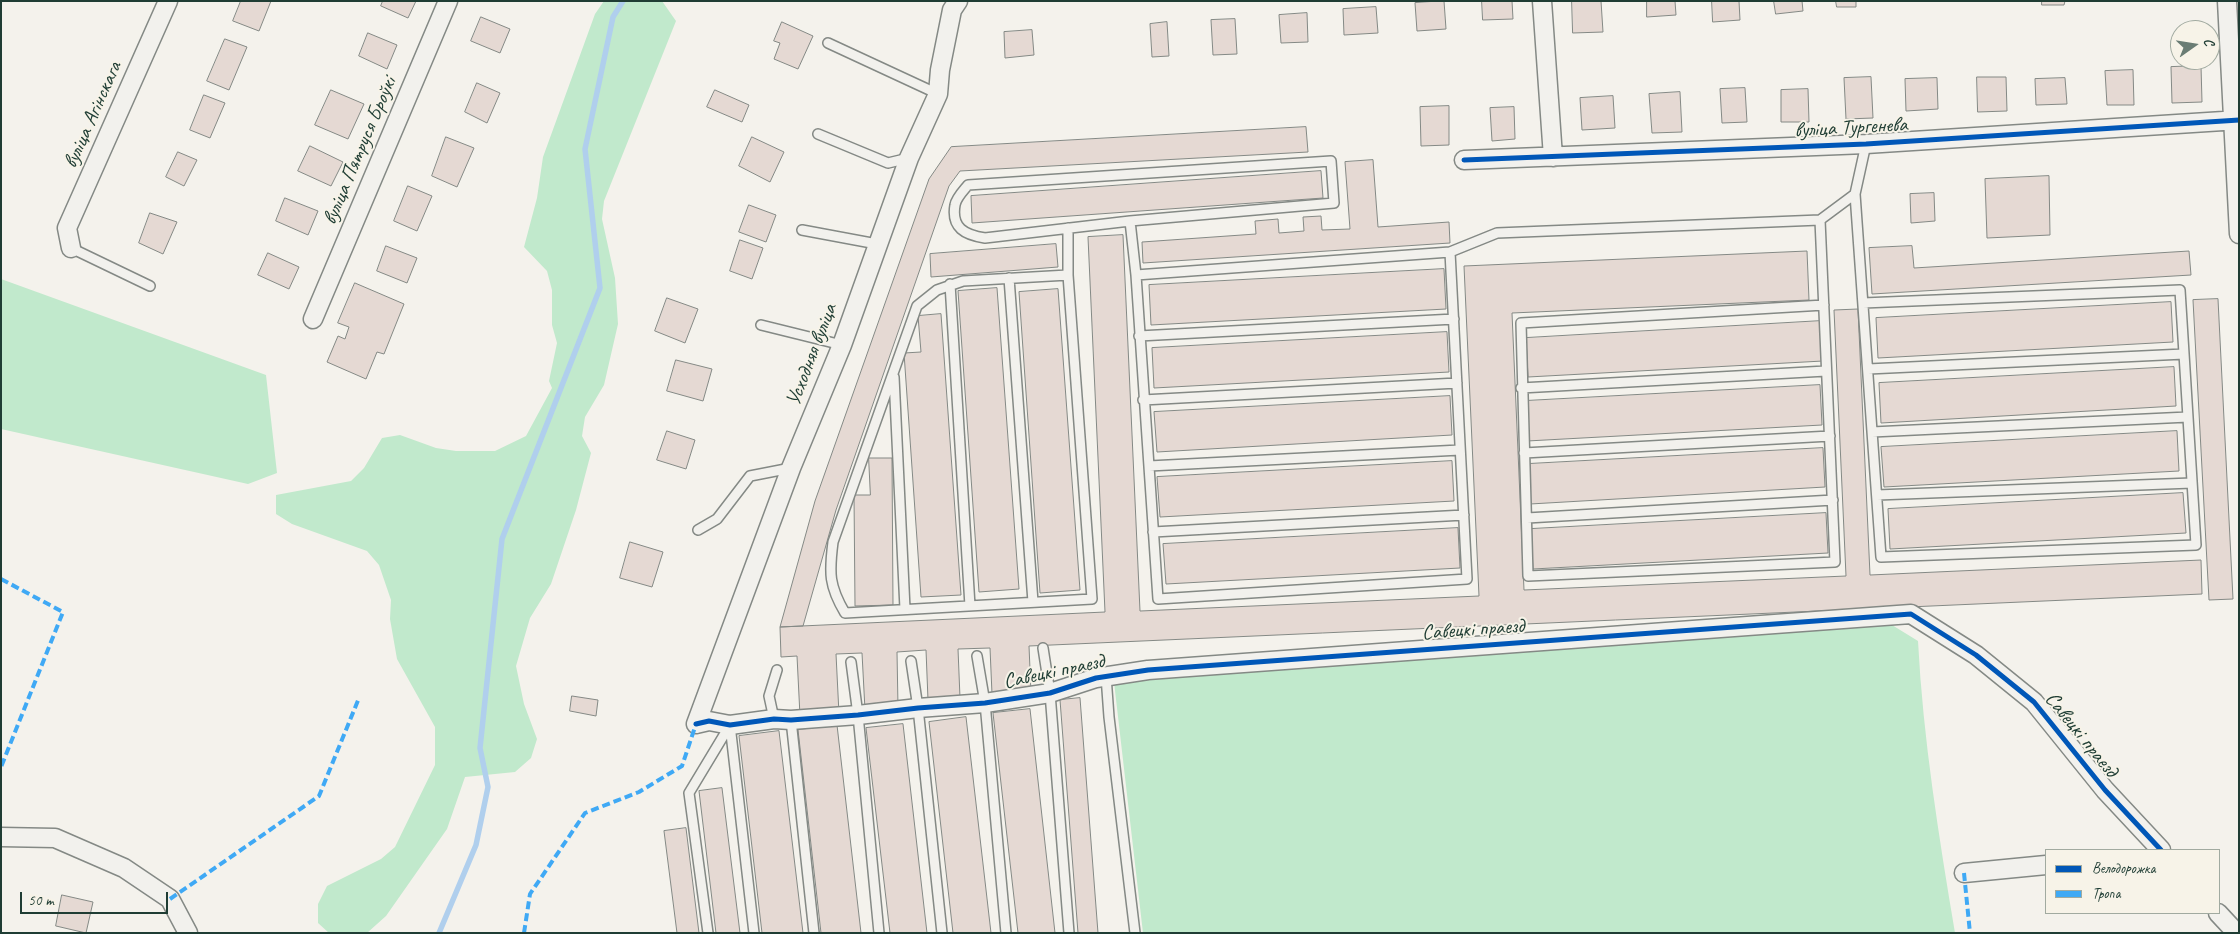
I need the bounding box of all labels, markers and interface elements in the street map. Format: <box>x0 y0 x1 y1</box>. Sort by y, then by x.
north arrow <box>2170 20 2220 70</box>
text: С <box>2200 36 2218 47</box>
street label: вуліца Агінскага <box>58 58 128 172</box>
street label: вуліца Пятруся Броўкі <box>318 73 402 229</box>
street label: вуліца Тургенева <box>1794 112 1908 144</box>
street label: Усходняя вуліца <box>781 301 843 409</box>
street label: Савецкі праезд <box>1421 614 1525 646</box>
street label: Савецкі праезд <box>1001 649 1107 695</box>
street label: Савецкі праезд <box>2039 687 2123 783</box>
legend <box>2045 849 2220 914</box>
text: Велодорожка <box>2092 859 2155 878</box>
scale bar <box>22 882 170 914</box>
text: Тропа <box>2092 884 2120 903</box>
text: 50 m <box>28 891 54 910</box>

